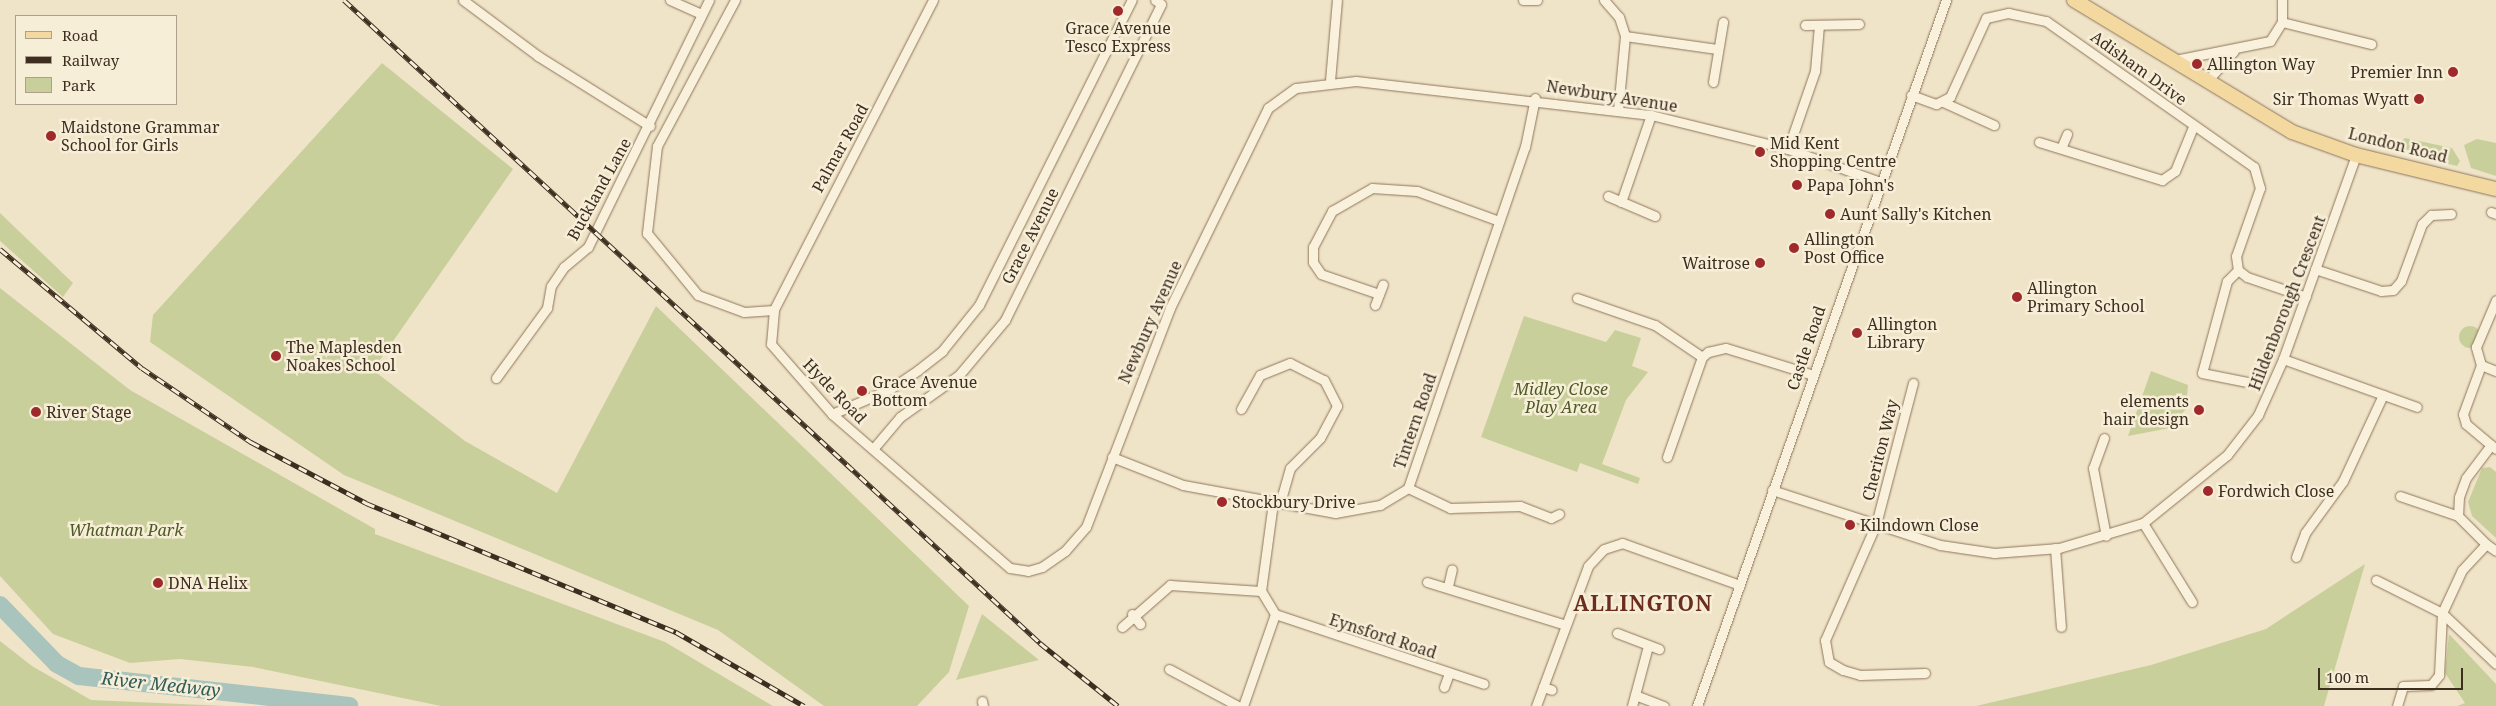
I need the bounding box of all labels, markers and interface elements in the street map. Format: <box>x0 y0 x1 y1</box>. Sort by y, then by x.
marker: Grace Avenue Tesco Express <box>1112 5 1124 17</box>
legend <box>15 15 178 105</box>
place label: Grace Avenue Tesco Express <box>1065 18 1171 56</box>
text: Road <box>62 25 98 45</box>
street label: Adisham Drive <box>2087 27 2191 109</box>
text: Railway <box>62 50 119 70</box>
place label: Allington Way <box>2207 54 2315 74</box>
marker: Allington Way <box>2191 58 2203 70</box>
place label: Premier Inn <box>2350 62 2443 82</box>
marker: Premier Inn <box>2447 66 2459 78</box>
text: Park <box>62 75 95 95</box>
street label: Newbury Avenue <box>1545 76 1679 116</box>
place label: Sir Thomas Wyatt <box>2273 89 2409 109</box>
marker: Sir Thomas Wyatt <box>2413 93 2425 105</box>
street label: Palmar Road <box>808 100 872 196</box>
place label: Maidstone Grammar School for Girls <box>61 117 220 155</box>
street label: London Road <box>2346 123 2450 167</box>
marker: Maidstone Grammar School for Girls <box>45 130 57 142</box>
place label: Mid Kent Shopping Centre <box>1770 133 1896 171</box>
street label: Buckland Lane <box>563 134 635 244</box>
marker: Mid Kent Shopping Centre <box>1754 146 1766 158</box>
place label: Papa John's <box>1807 175 1894 195</box>
marker: Papa John's <box>1791 179 1803 191</box>
street label: Grace Avenue <box>998 185 1062 287</box>
place label: Aunt Sally's Kitchen <box>1840 204 1992 224</box>
marker: Aunt Sally's Kitchen <box>1824 208 1836 220</box>
street label: Hildenborough Crescent <box>2245 213 2329 393</box>
place label: Allington Post Office <box>1804 229 1884 267</box>
marker: Allington Post Office <box>1788 242 1800 254</box>
place label: Waitrose <box>1682 253 1750 273</box>
marker: Waitrose <box>1754 257 1766 269</box>
street label: Newbury Avenue <box>1114 258 1186 386</box>
place label: Allington Primary School <box>2027 278 2144 316</box>
marker: Allington Primary School <box>2011 291 2023 303</box>
street label: Castle Road <box>1783 303 1829 393</box>
place label: Allington Library <box>1867 314 1937 352</box>
marker: Allington Library <box>1851 327 1863 339</box>
place label: The Maplesden Noakes School <box>286 337 402 375</box>
marker: The Maplesden Noakes School <box>270 350 282 362</box>
street label: Hyde Road <box>799 355 871 427</box>
street label: Tintern Road <box>1390 371 1440 471</box>
place label: Grace Avenue Bottom <box>872 372 977 410</box>
park label: Midley Close Play Area <box>1514 379 1608 417</box>
marker: Grace Avenue Bottom <box>856 385 868 397</box>
place label: elements hair design <box>2103 391 2189 429</box>
street label: Cheriton Way <box>1858 397 1902 503</box>
place label: River Stage <box>46 402 132 422</box>
marker: elements hair design <box>2193 404 2205 416</box>
marker: River Stage <box>30 406 42 418</box>
place label: Fordwich Close <box>2218 481 2334 501</box>
marker: Fordwich Close <box>2202 485 2214 497</box>
place label: Stockbury Drive <box>1232 492 1356 512</box>
marker: Stockbury Drive <box>1216 496 1228 508</box>
place label: Kilndown Close <box>1860 515 1979 535</box>
marker: Kilndown Close <box>1844 519 1856 531</box>
park label: Whatman Park <box>69 520 183 540</box>
place label: DNA Helix <box>168 573 248 593</box>
marker: DNA Helix <box>152 577 164 589</box>
district label: ALLINGTON <box>1572 590 1714 616</box>
street label: Eynsford Road <box>1327 610 1439 662</box>
scale bar <box>2321 658 2466 690</box>
water label: River Medway <box>100 667 222 701</box>
text: 100 m <box>2326 667 2369 687</box>

